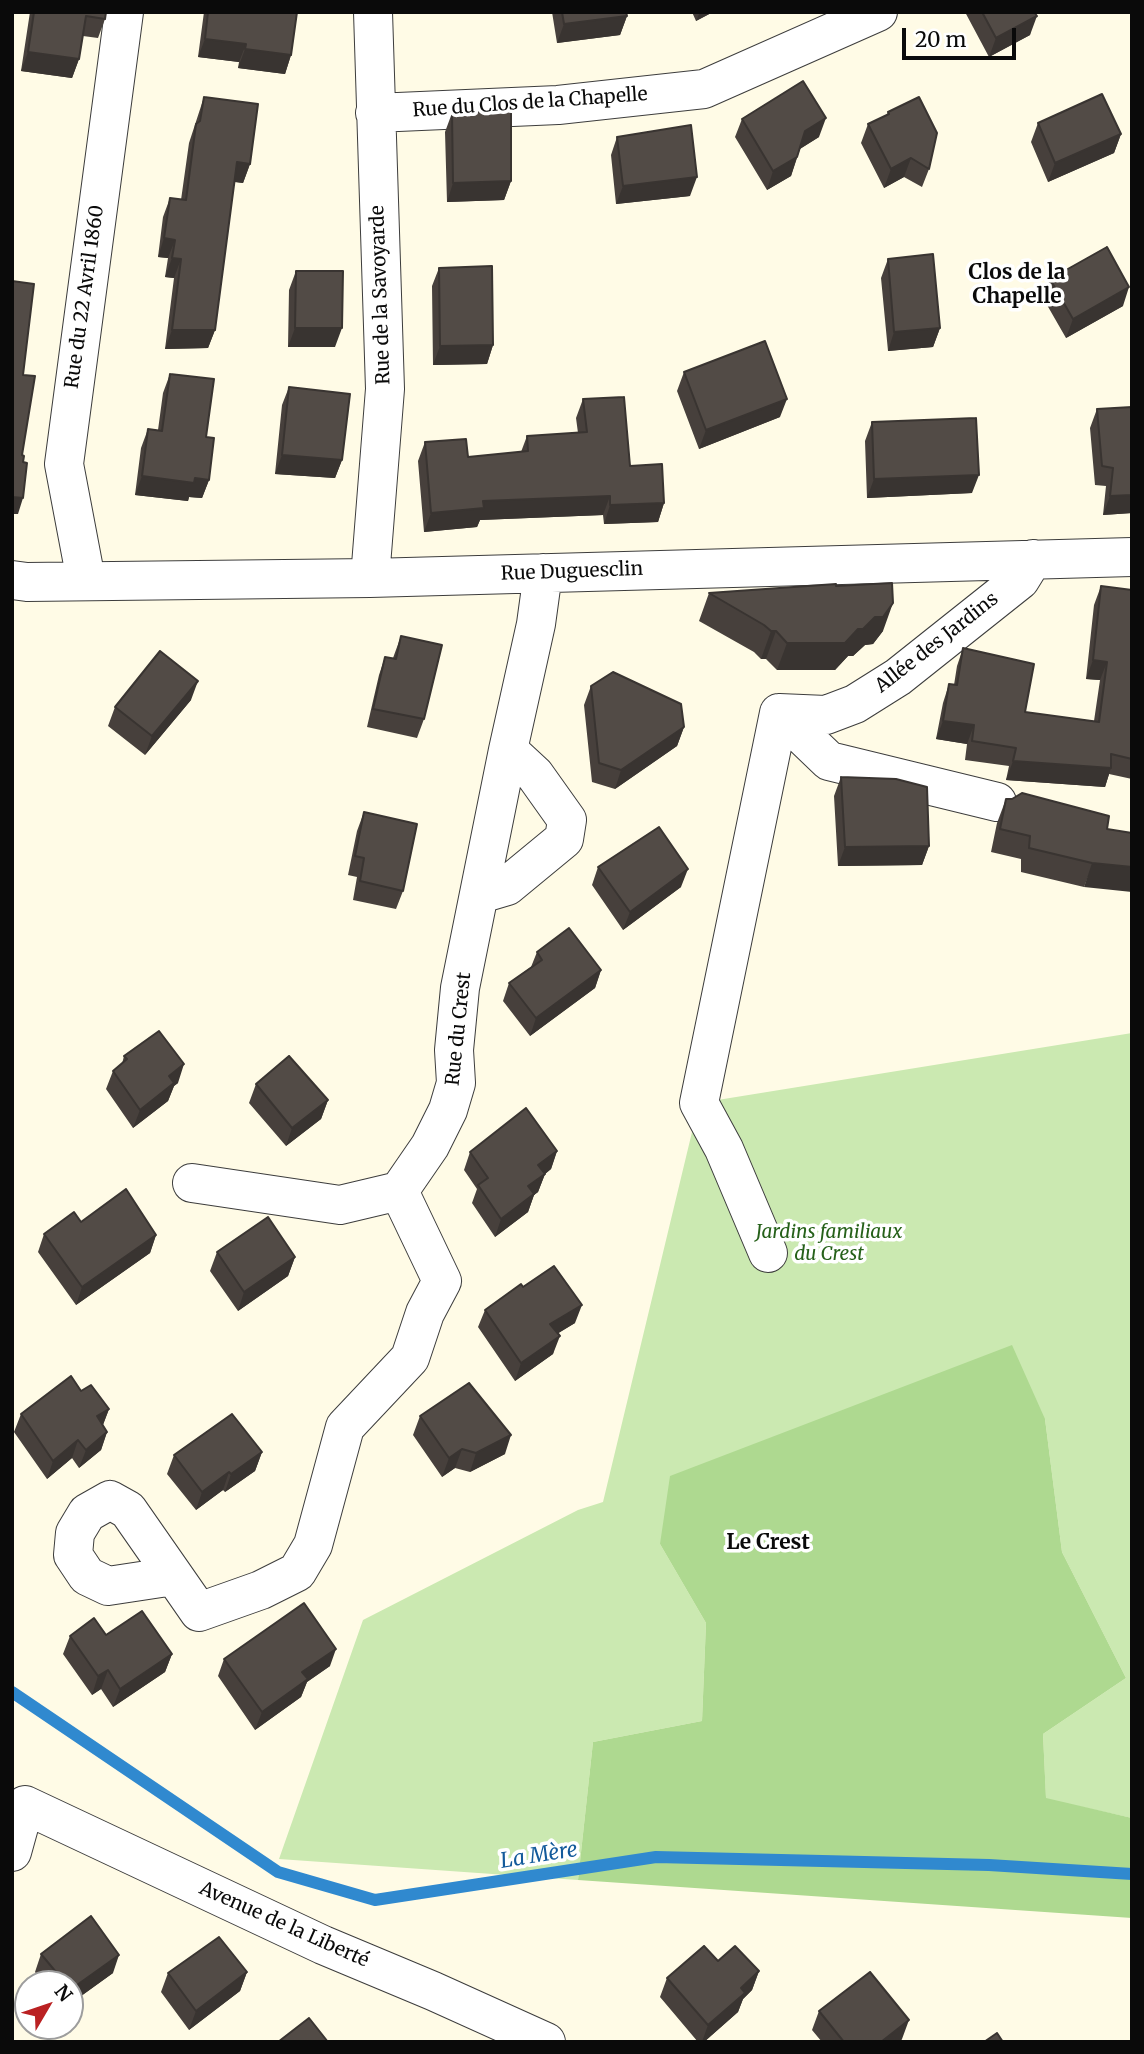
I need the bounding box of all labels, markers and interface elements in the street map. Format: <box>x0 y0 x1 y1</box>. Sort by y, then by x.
scale bar <box>906 14 1020 58</box>
text: 20 m <box>915 26 966 53</box>
street label: Rue du Clos de la Chapelle <box>412 83 648 123</box>
street label: Rue du 22 Avril 1860 <box>61 204 109 390</box>
street label: Rue de la Savoyarde <box>366 205 396 385</box>
district label: Clos de la Chapelle <box>969 260 1065 310</box>
street label: Rue Duguesclin <box>500 558 644 586</box>
street label: Allée des Jardins <box>871 588 1003 698</box>
street label: Rue du Crest <box>442 971 476 1087</box>
park label: Jardins familiaux du Crest <box>756 1222 902 1266</box>
district label: Le Crest <box>726 1530 810 1556</box>
water label: La Mère <box>499 1837 579 1875</box>
street label: Avenue de la Liberté <box>196 1877 372 1973</box>
north arrow <box>14 1970 84 2040</box>
text: N <box>50 1980 78 2006</box>

